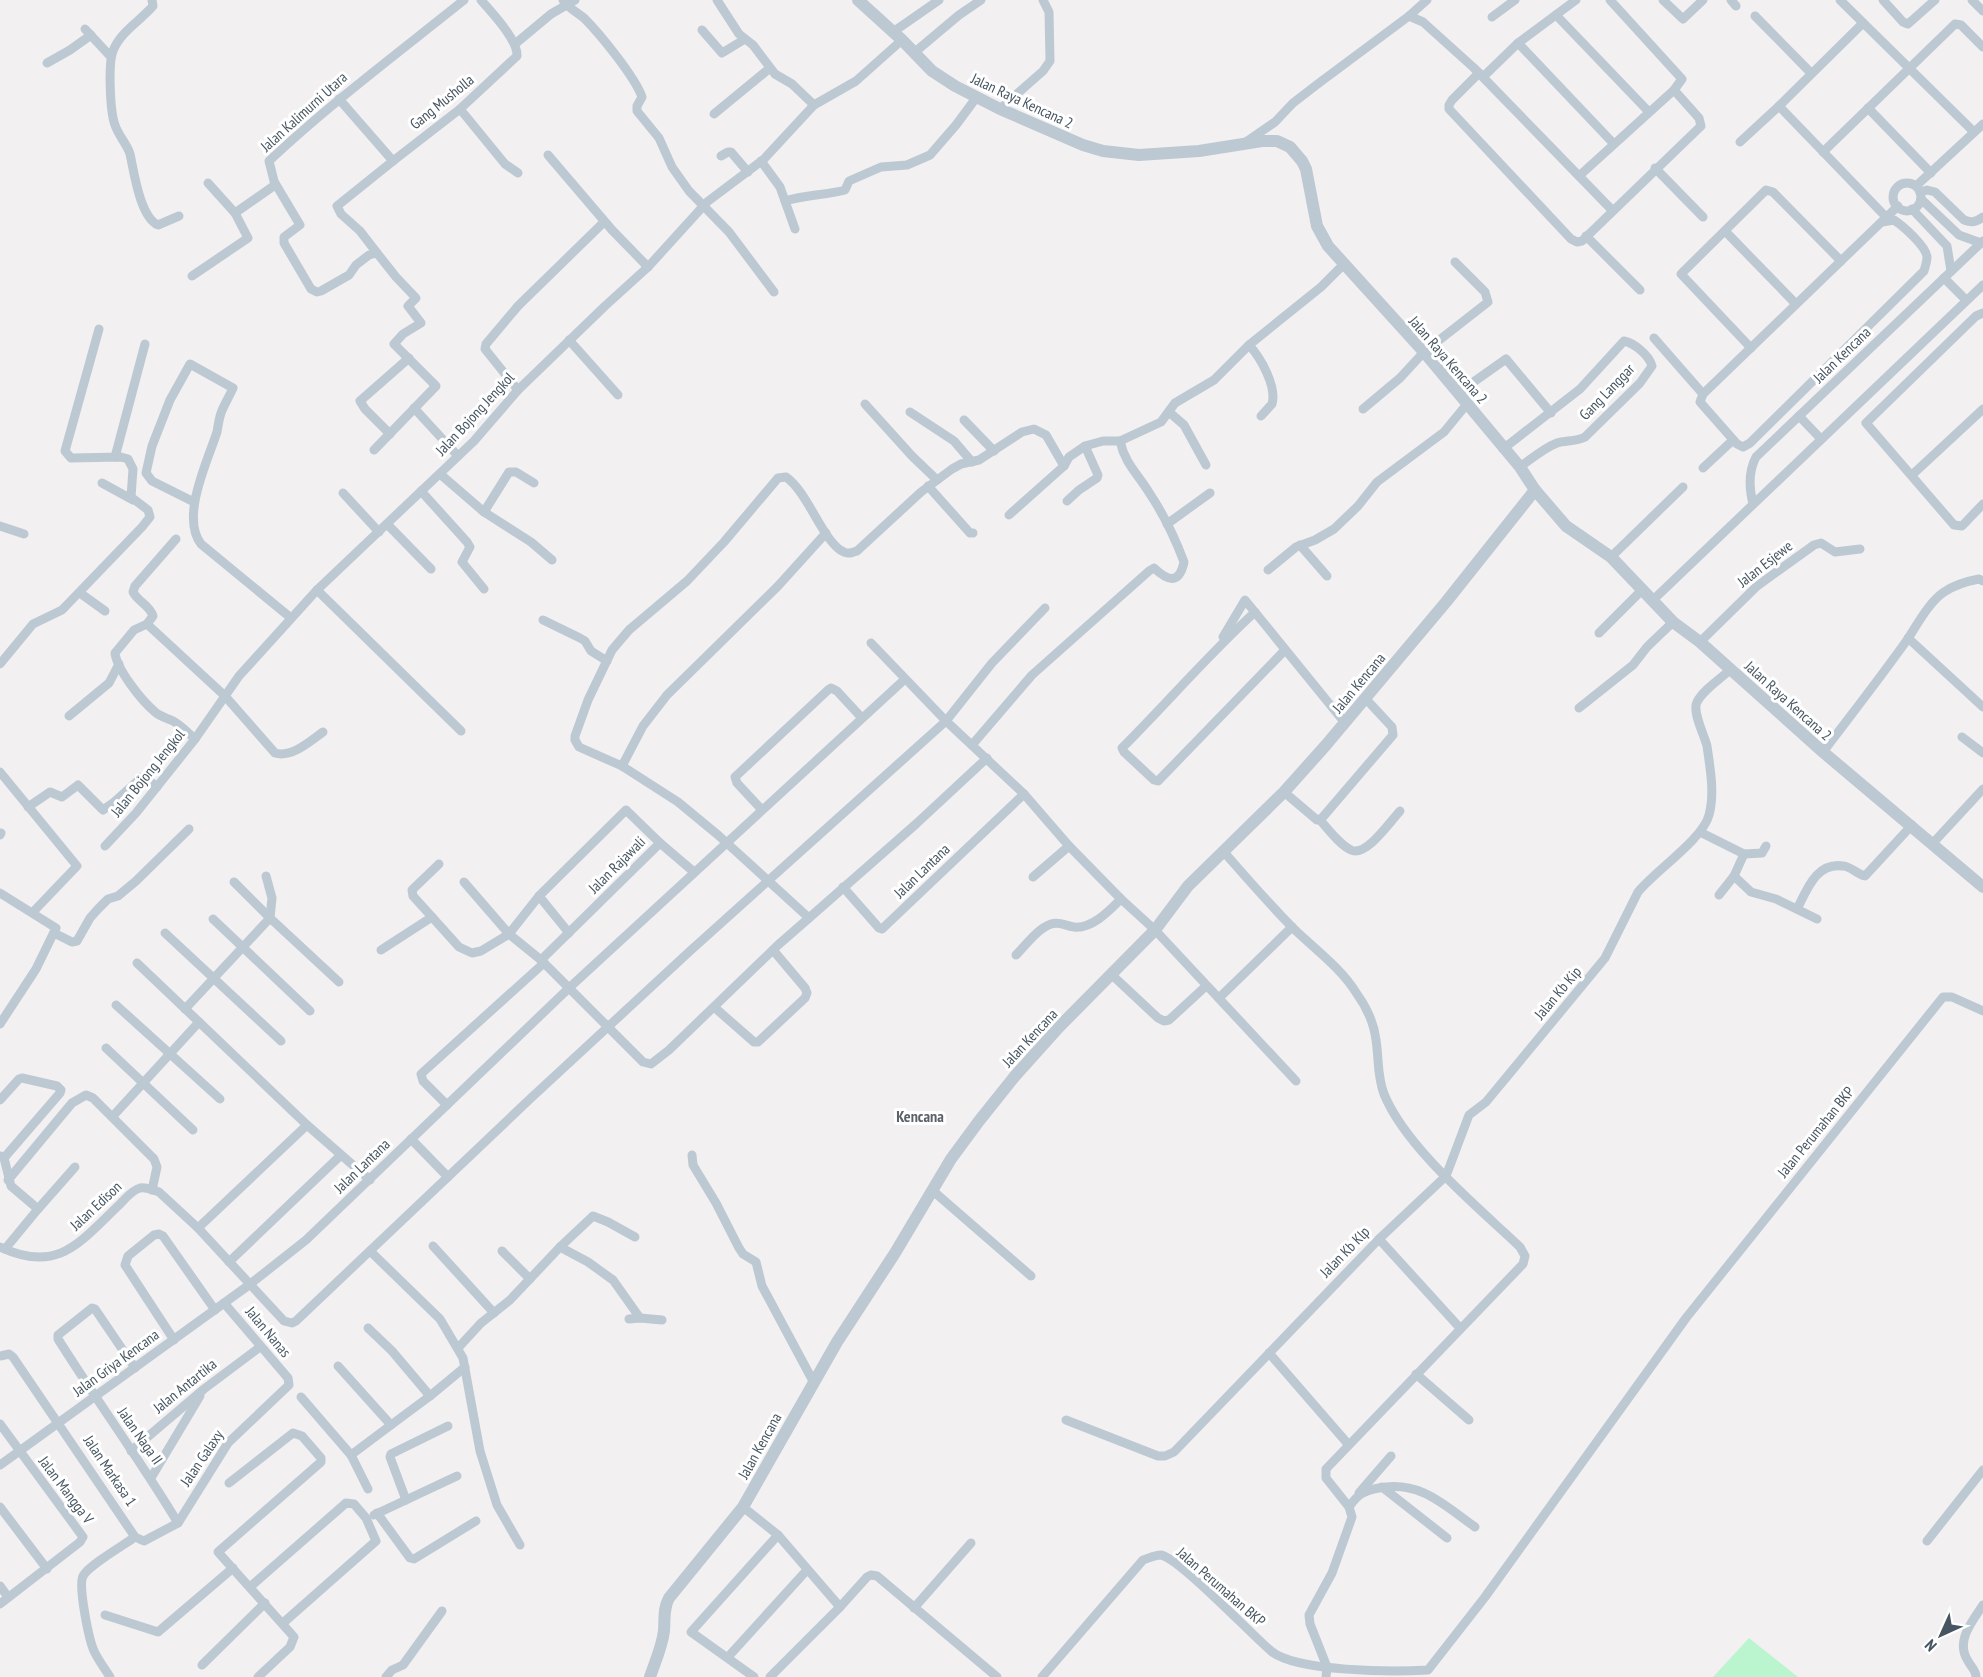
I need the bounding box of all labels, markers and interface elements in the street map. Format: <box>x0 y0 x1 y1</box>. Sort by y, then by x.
street label: Jalan Kalimurni Utara <box>256 68 351 156</box>
street label: Jalan Raya Kencana 2 <box>967 68 1076 132</box>
street label: Gang Musholla <box>406 70 478 133</box>
street label: Jalan Raya Kencana 2 <box>1404 311 1492 408</box>
street label: Jalan Kencana <box>1808 323 1874 387</box>
street label: Gang Langgar <box>1575 359 1639 424</box>
street label: Jalan Bojong Jengkol <box>431 368 518 460</box>
street label: Jalan Esjewe <box>1733 536 1796 592</box>
street label: Jalan Kencana <box>1327 649 1389 717</box>
street label: Jalan Raya Kencana 2 <box>1740 656 1836 745</box>
street label: Jalan Bojong Jengkol <box>106 725 189 821</box>
street label: Jalan Rajawali <box>583 832 649 898</box>
street label: Jalan Lantana <box>889 839 953 903</box>
street label: Jalan Kb Kip <box>1529 962 1585 1024</box>
street label: Jalan Kencana <box>997 1005 1061 1071</box>
street label: Jalan Perumahan BKP <box>1773 1082 1858 1182</box>
district label: Kencana <box>896 1106 944 1126</box>
street label: Jalan Lantana <box>329 1134 393 1198</box>
street label: Jalan Edison <box>65 1177 125 1235</box>
street label: Jalan Kb Klp <box>1315 1222 1373 1282</box>
street label: Jalan Nanas <box>241 1302 295 1361</box>
street label: Jalan Griya Kencana <box>68 1325 163 1401</box>
street label: Jalan Antartika <box>148 1354 220 1418</box>
street label: Jalan Naga II <box>113 1403 167 1468</box>
street label: Jalan Kencana <box>733 1409 785 1483</box>
street label: Jalan Galaxy <box>175 1426 227 1490</box>
street label: Jalan Markasa 1 <box>79 1431 141 1510</box>
street label: Jalan Mangga V <box>34 1451 98 1527</box>
street label: Jalan Perumahan BKP <box>1172 1542 1270 1630</box>
north arrow <box>1911 1605 1971 1665</box>
text: N <box>1920 1635 1941 1656</box>

